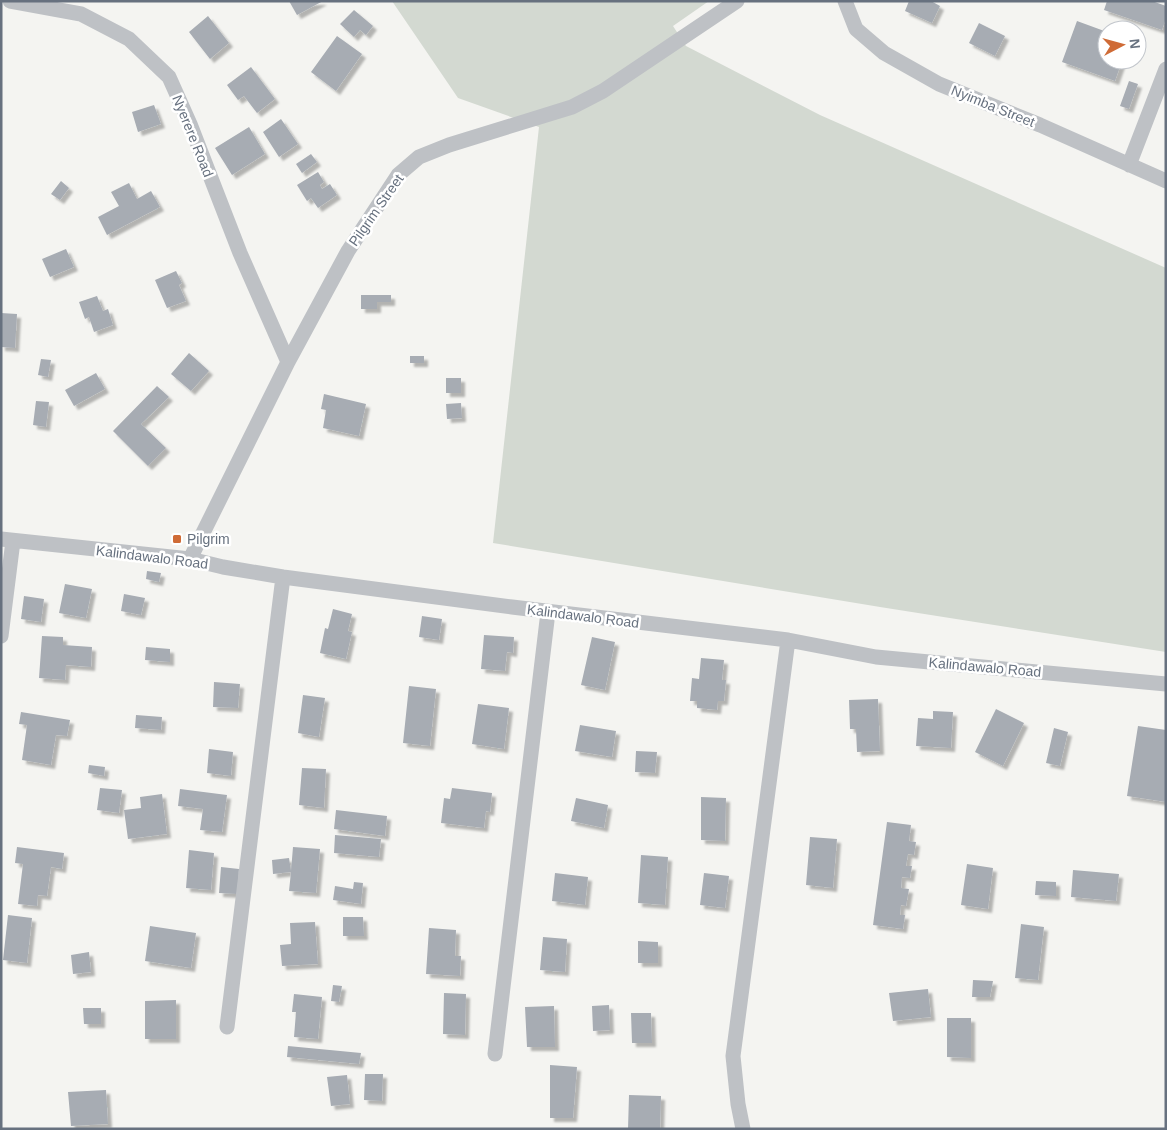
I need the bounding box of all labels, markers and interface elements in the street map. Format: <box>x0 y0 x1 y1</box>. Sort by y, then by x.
north arrow <box>1097 20 1147 70</box>
text: N <box>1126 38 1143 50</box>
street label: Nyimba Street <box>949 82 1037 130</box>
street label: Nyerere Road <box>169 93 217 179</box>
street label: Pilgrim Street <box>345 171 407 249</box>
place label: Pilgrim <box>187 531 230 547</box>
marker: Pilgrim <box>171 533 183 545</box>
street label: Kalindawalo Road <box>95 542 209 572</box>
street label: Kalindawalo Road <box>526 601 640 631</box>
street label: Kalindawalo Road <box>928 654 1042 680</box>

